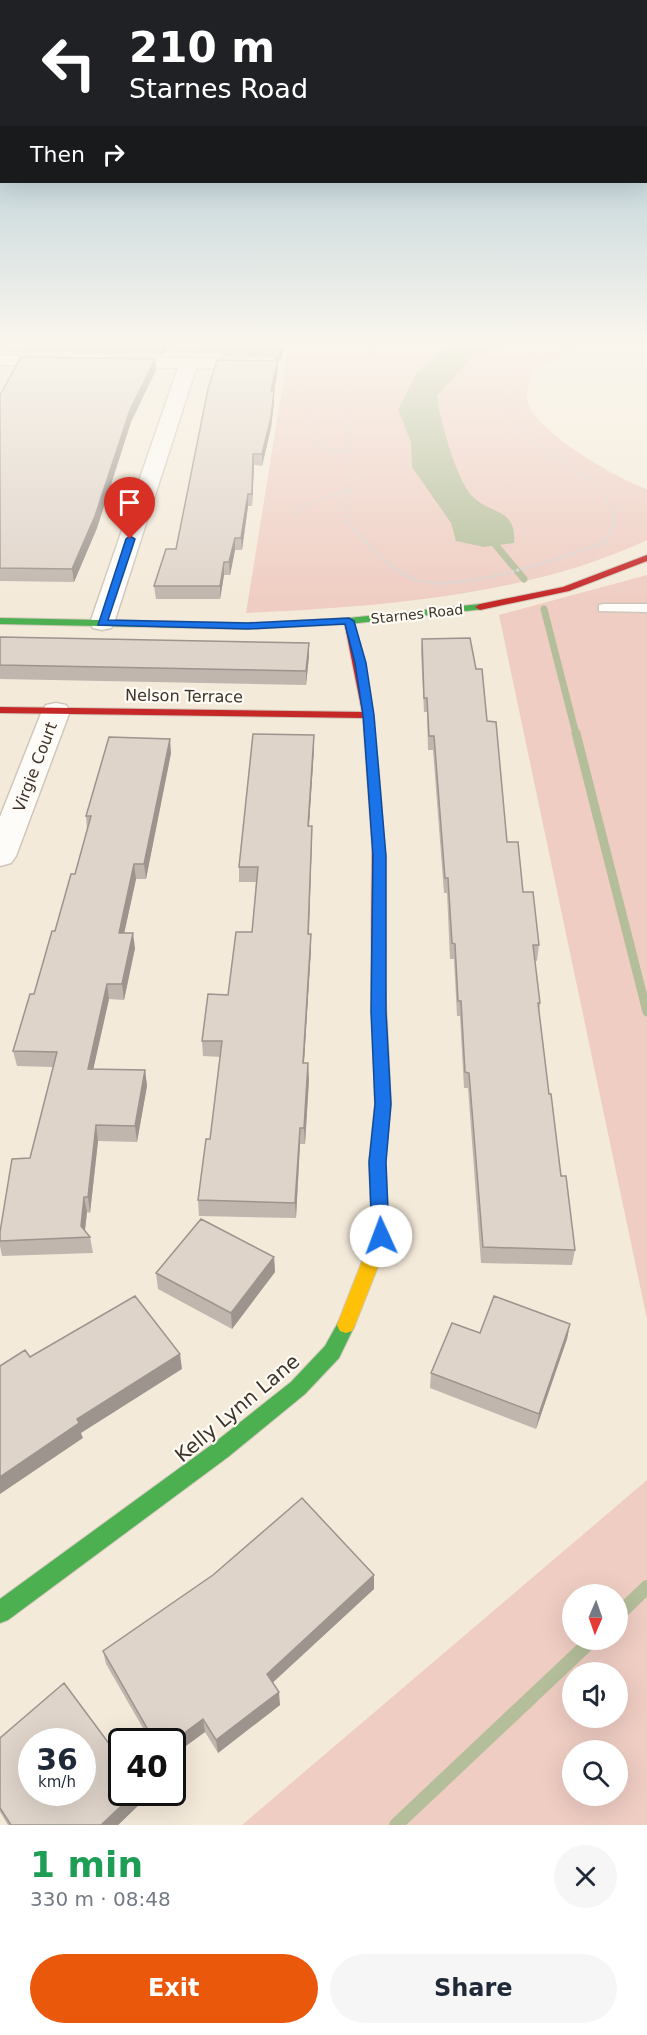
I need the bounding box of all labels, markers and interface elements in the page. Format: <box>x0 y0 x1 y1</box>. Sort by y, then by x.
text: 210 m <box>129 23 275 72</box>
icon: left <box>30 24 108 102</box>
text: Starnes Road <box>129 73 308 104</box>
icon: right <box>97 138 130 171</box>
text: Then <box>30 142 85 167</box>
pin <box>104 477 155 539</box>
icon: arrive <box>113 486 146 519</box>
street label: Starnes Road <box>370 601 464 627</box>
street label: Nelson Terrace <box>125 685 243 707</box>
street label: Virgie Court <box>9 719 61 815</box>
position arrow <box>349 1204 413 1268</box>
street label: Kelly Lynn Lane <box>170 1349 304 1467</box>
north arrow <box>562 1584 628 1650</box>
map controls <box>562 1584 628 1806</box>
button: sound <box>562 1662 628 1728</box>
speed limit sign: 40 <box>108 1728 186 1806</box>
button: search <box>562 1740 628 1806</box>
text: 36 <box>36 1742 78 1777</box>
text: km/h <box>38 1773 76 1791</box>
text: 1 min <box>30 1844 143 1885</box>
button: close <box>554 1845 617 1908</box>
text: 330 m · 08:48 <box>30 1887 171 1911</box>
button: Exit <box>30 1954 318 2023</box>
button: Share <box>330 1954 617 2023</box>

